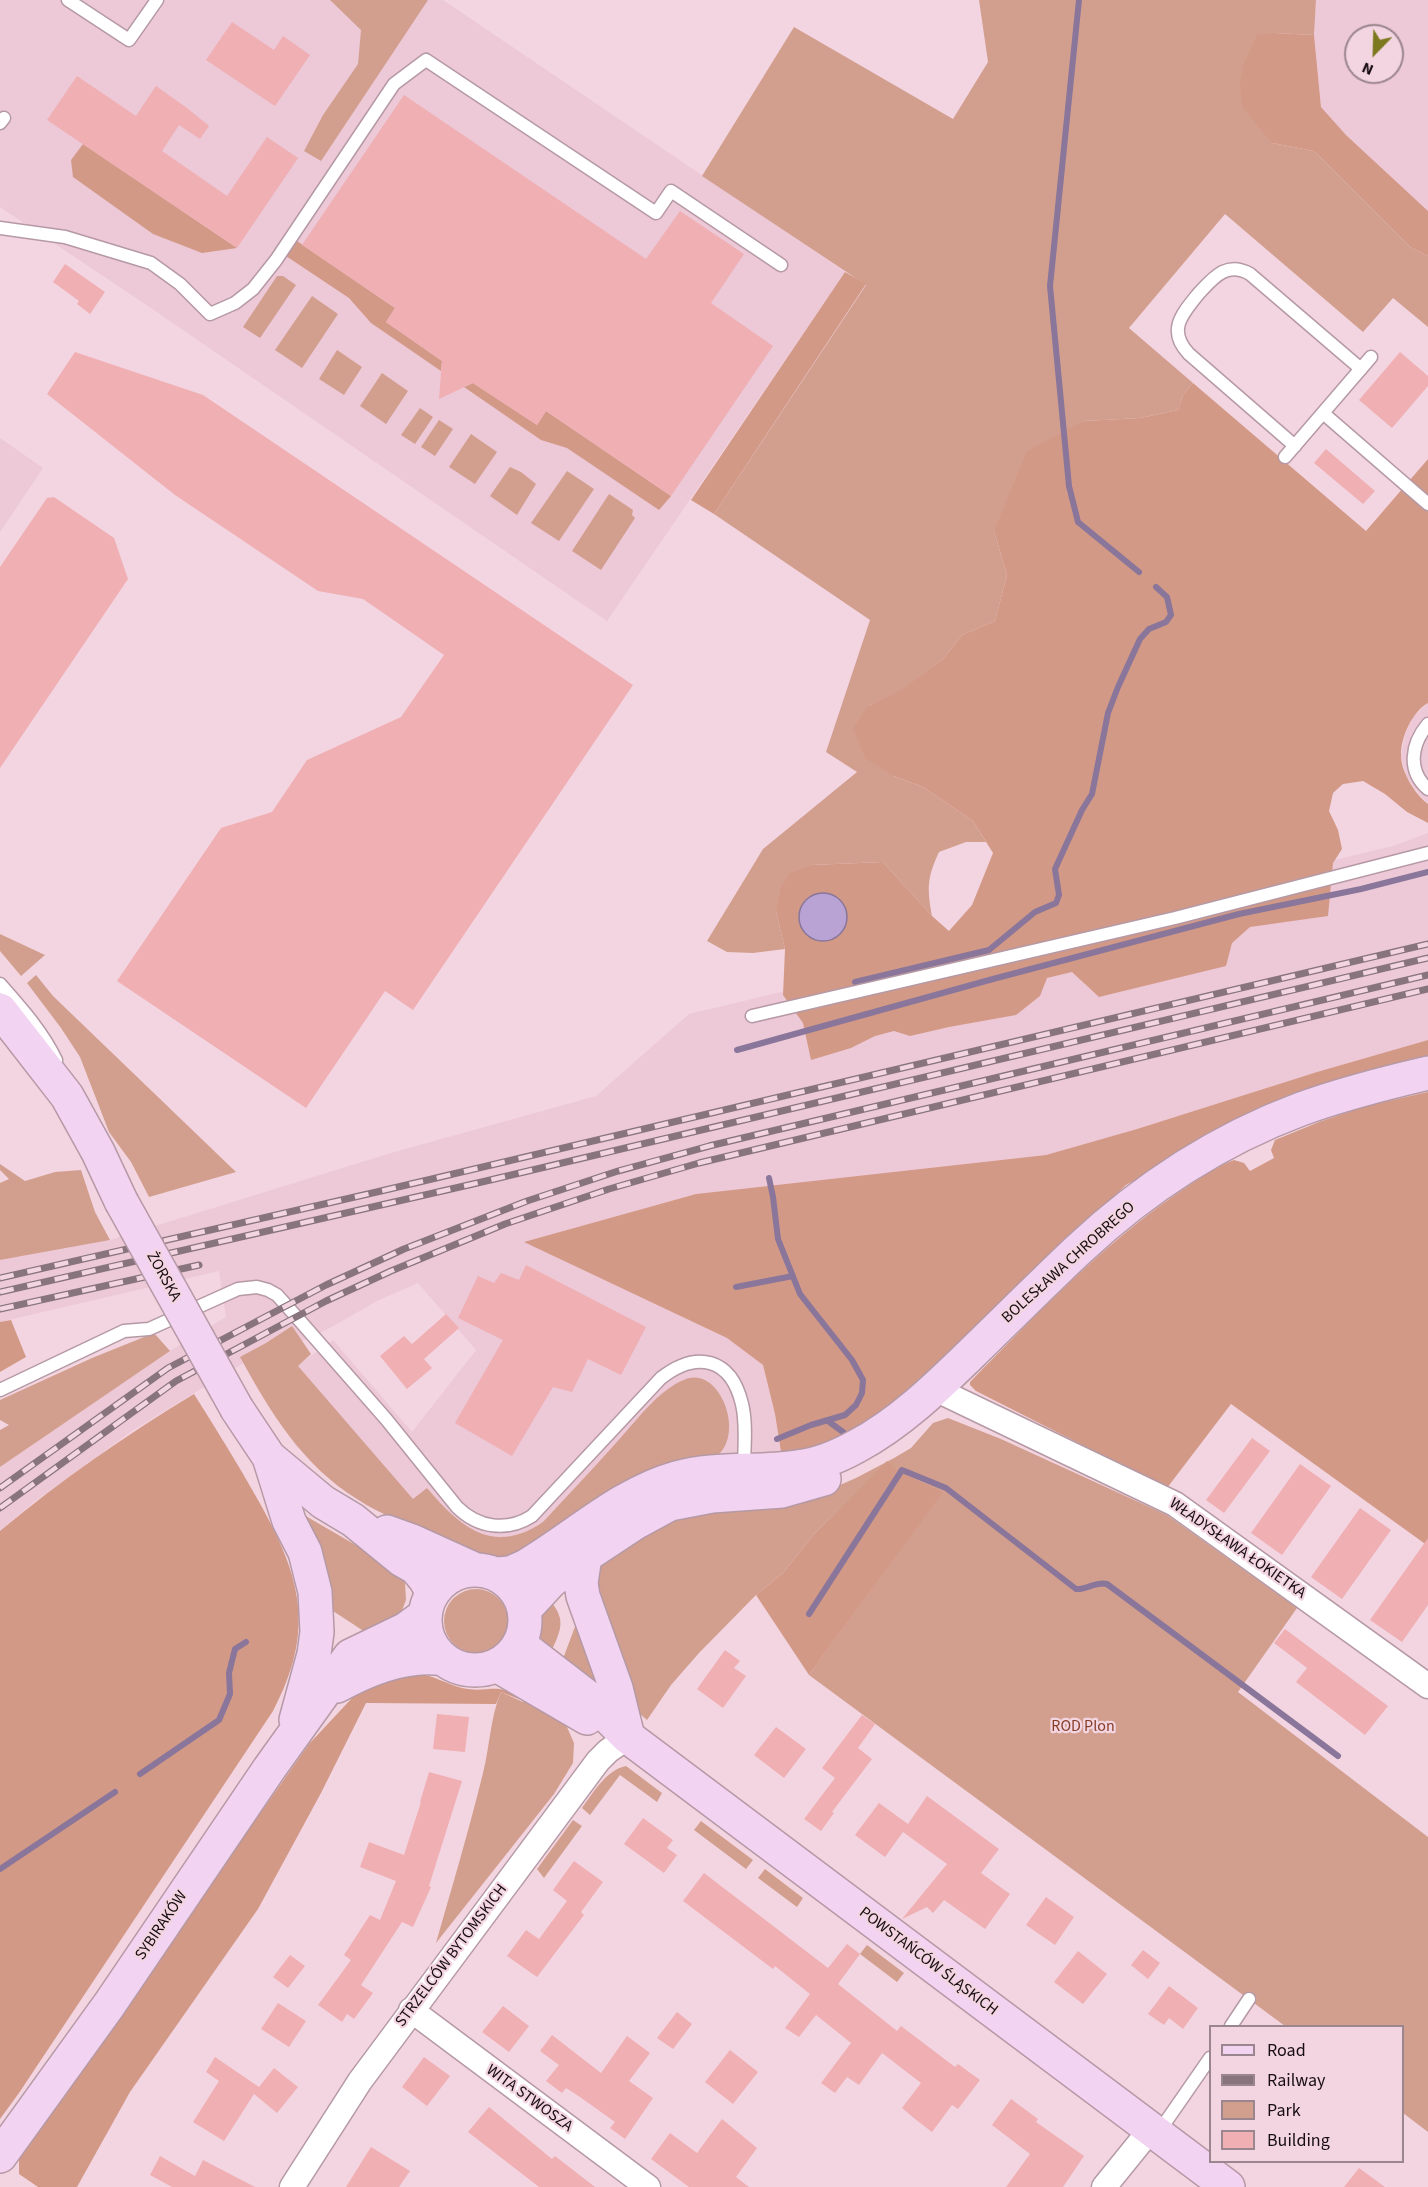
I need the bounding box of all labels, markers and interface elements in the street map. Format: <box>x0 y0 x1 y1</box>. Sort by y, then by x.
north arrow <box>1344 24 1404 84</box>
text: N <box>1359 57 1377 81</box>
street label: BOLESŁAWA CHROBREGO <box>998 1198 1140 1328</box>
street label: ŻORSKA <box>141 1249 185 1305</box>
street label: WŁADYSŁAWA ŁOKIETKA <box>1165 1495 1309 1603</box>
park label: ROD Plon <box>1051 1717 1115 1737</box>
street label: STRZELCÓW BYTOMSKICH <box>392 1881 512 2031</box>
street label: SYBIRAKÓW <box>132 1888 192 1964</box>
street label: POWSTAŃCÓW ŚLĄSKICH <box>855 1904 1001 2020</box>
legend <box>1209 2025 1404 2163</box>
text: Road <box>1267 2038 1306 2063</box>
street label: WITA STWOSZA <box>482 2061 576 2137</box>
text: Railway <box>1267 2068 1326 2093</box>
text: Park <box>1267 2098 1301 2123</box>
text: Building <box>1267 2128 1330 2153</box>

